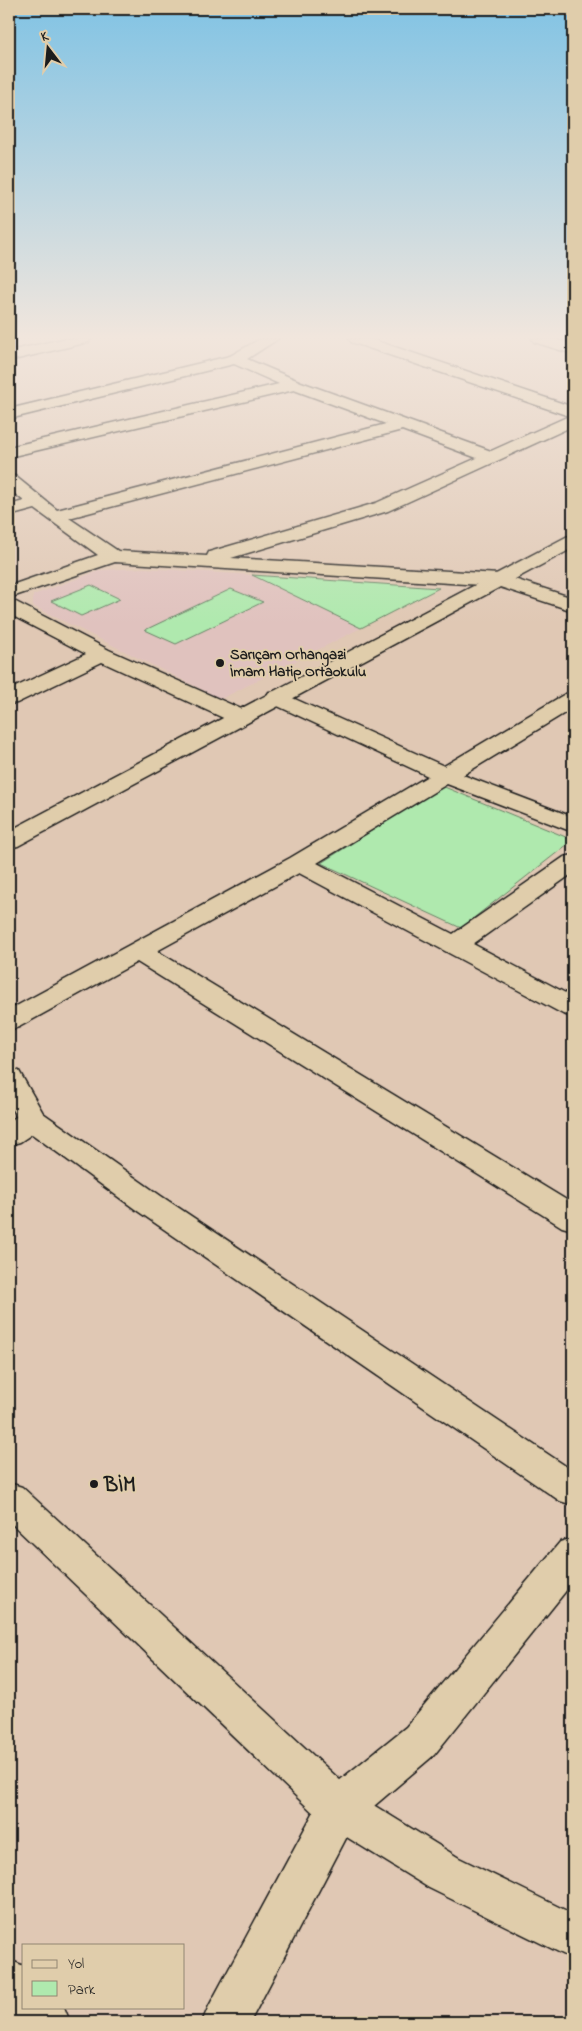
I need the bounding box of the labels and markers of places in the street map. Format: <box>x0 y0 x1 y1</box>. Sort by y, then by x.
place label: Sarıçam Orhangazi İmam Hatip Ortaokulu <box>230 644 367 683</box>
marker: Sarıçam Orhangazi İmam Hatip Ortaokulu <box>214 657 226 669</box>
place label: BİM <box>103 1471 136 1501</box>
marker: BİM <box>88 1478 100 1490</box>

